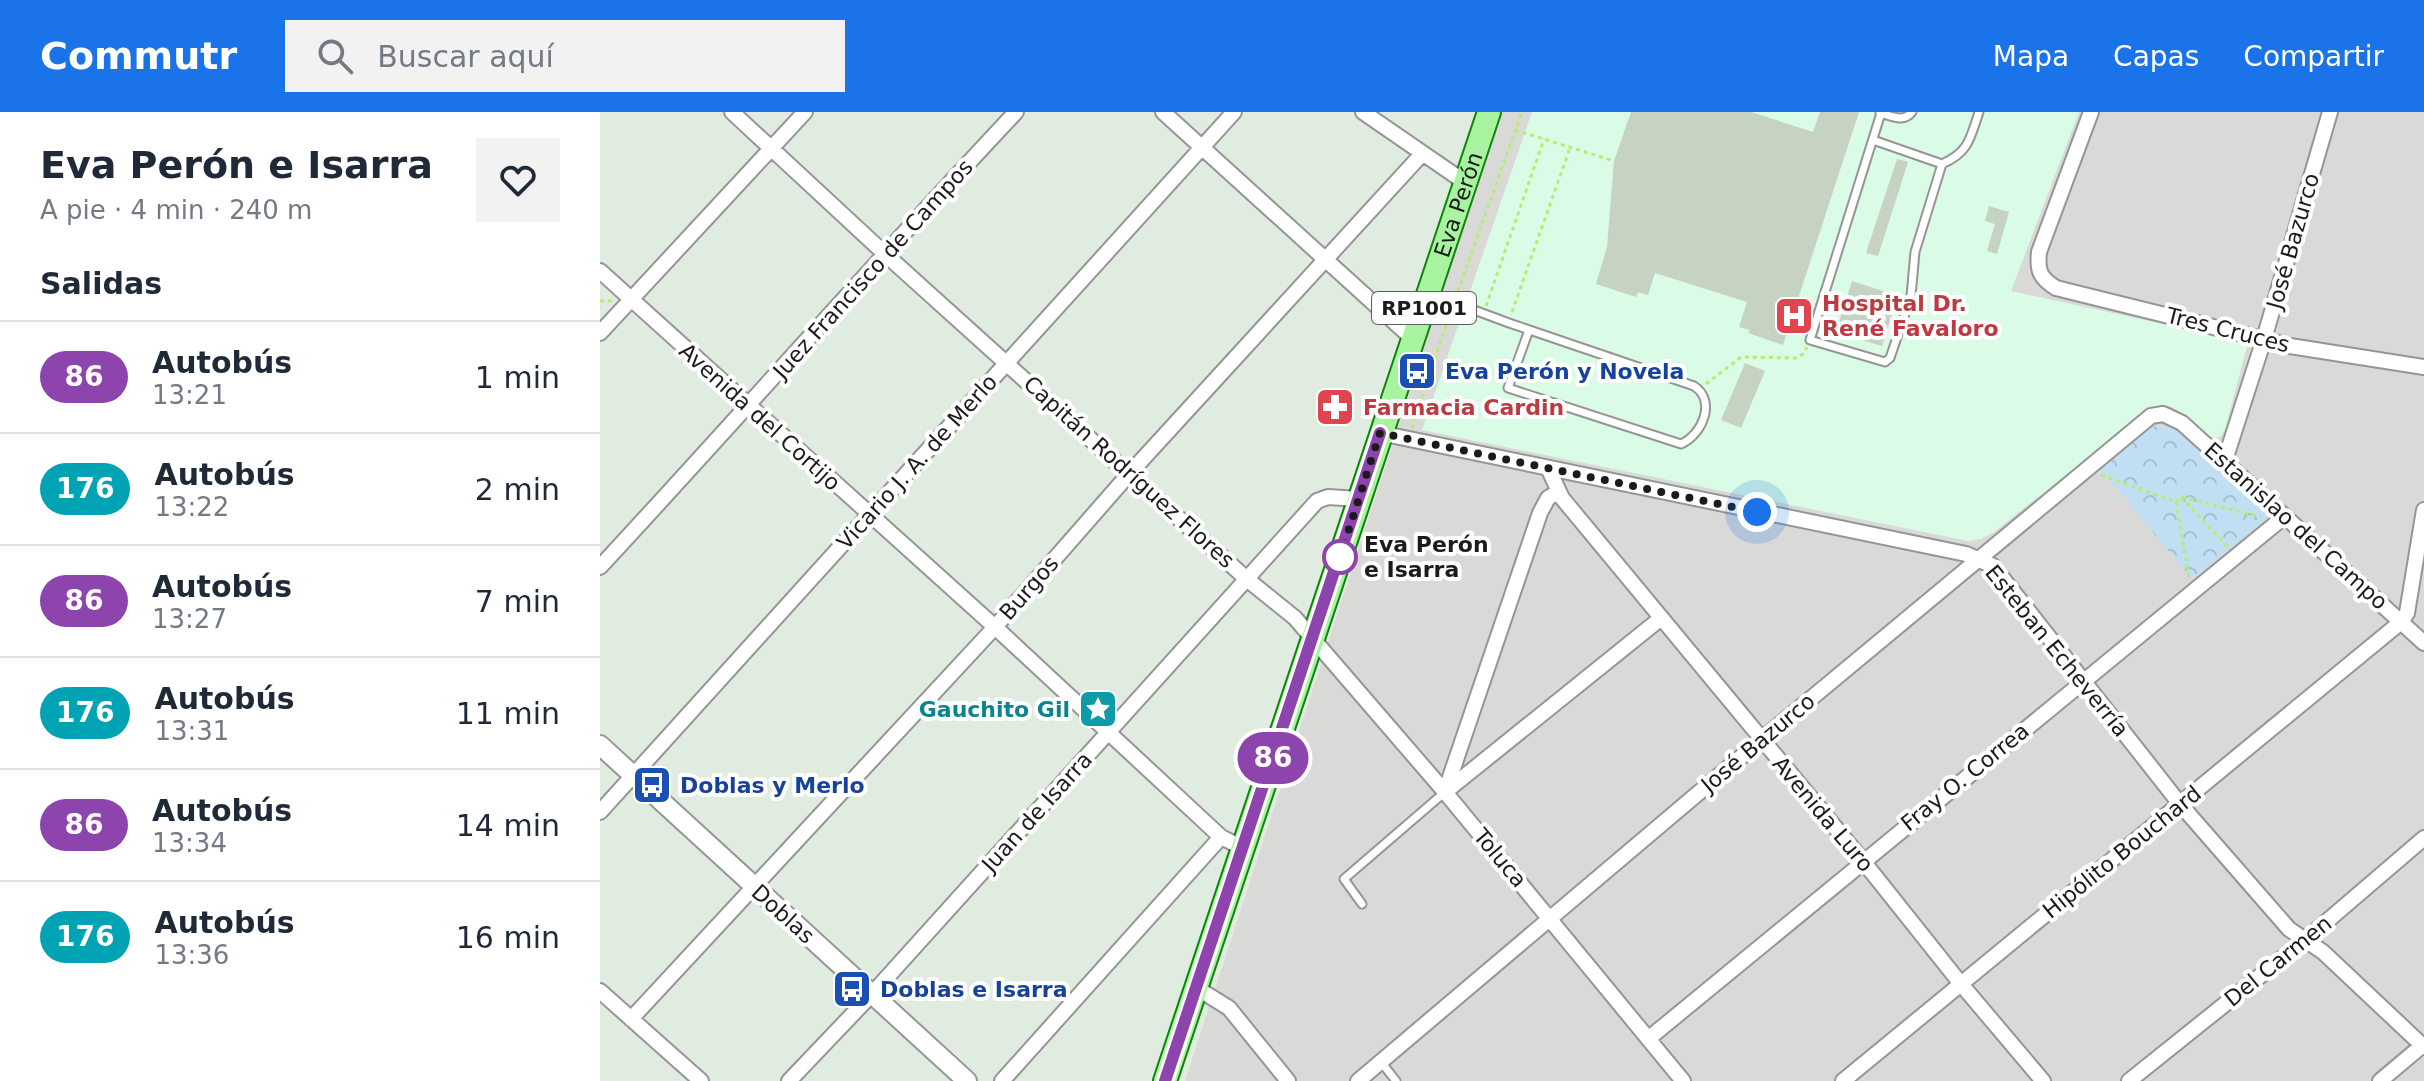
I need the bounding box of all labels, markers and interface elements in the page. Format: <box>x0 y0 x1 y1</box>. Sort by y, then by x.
search box <box>285 20 845 92</box>
text: Commutr <box>40 34 237 78</box>
icon: search <box>313 34 357 78</box>
text: Buscar aquí <box>377 39 554 74</box>
text: Mapa <box>1993 40 2069 73</box>
text: Capas <box>2113 40 2199 73</box>
text: Compartir <box>2243 40 2384 73</box>
button: heart <box>476 138 560 222</box>
text: Eva Perón e Isarra <box>40 143 433 187</box>
street label: Eva Perón <box>1429 149 1487 261</box>
street label: Juez Francisco de Campos <box>767 154 978 385</box>
street label: José Bazurco <box>2261 170 2324 314</box>
text: A pie · 4 min · 240 m <box>40 195 312 225</box>
text: Salidas <box>40 266 162 301</box>
place label: Hospital Dr. René Favaloro <box>1822 291 1999 341</box>
road number: RP1001 <box>1372 292 1476 324</box>
hospital icon: Hospital Dr. René Favaloro <box>1773 295 1815 337</box>
street label: Tres Cruces <box>2163 302 2292 357</box>
street label: Avenida del Cortijo <box>674 338 846 496</box>
text: Autobús <box>152 345 292 380</box>
bus stop icon: Eva Perón y Novela <box>1396 350 1438 392</box>
place label: Eva Perón y Novela <box>1445 359 1684 384</box>
text: 86 <box>65 360 103 393</box>
text: 1 min <box>475 360 560 395</box>
street label: Vicario J. A. de Merlo <box>832 369 1002 555</box>
street label: Capitán Rodríguez Flores <box>1019 371 1239 573</box>
text: 13:21 <box>152 380 227 410</box>
pharmacy icon: Farmacia Cardin <box>1314 386 1356 428</box>
place label: Farmacia Cardin <box>1363 395 1564 420</box>
street label: Estanislao del Campo <box>2199 437 2393 615</box>
text: Autobús <box>154 457 295 492</box>
text: 176 <box>56 472 114 505</box>
text: 2 min <box>475 472 560 507</box>
text: 13:22 <box>154 492 229 522</box>
your location <box>1737 492 1777 532</box>
place label: Eva Perón e Isarra <box>1364 532 1489 582</box>
marker: Eva Perón e Isarra <box>1323 540 1357 574</box>
street label: Burgos <box>994 551 1064 625</box>
street label: Esteban Echeverría <box>1980 560 2134 742</box>
text: Autobús <box>152 569 292 604</box>
text: 86 <box>65 584 103 617</box>
text: 7 min <box>475 584 560 619</box>
text: 13:27 <box>152 604 227 634</box>
text: Autobús <box>154 681 295 716</box>
place icon: Gauchito Gil <box>1077 688 1119 730</box>
street label: José Bazurco <box>1695 688 1820 799</box>
text: 176 <box>56 696 114 729</box>
text: 11 min <box>456 696 560 731</box>
place label: Gauchito Gil <box>919 697 1070 722</box>
text: 13:31 <box>154 716 229 746</box>
street label: Fray O. Correa <box>1896 718 2034 836</box>
line badge: 86 <box>1237 732 1309 784</box>
text: 86 <box>1254 741 1292 774</box>
street label: Juan de Isarra <box>976 747 1097 878</box>
street label: Avenida Luro <box>1768 751 1878 877</box>
bus stop icon: Doblas y Merlo <box>631 764 673 806</box>
place label: Doblas y Merlo <box>680 773 865 798</box>
street label: Hipólito Bouchard <box>2038 781 2206 923</box>
text: Autobús <box>152 793 292 828</box>
text: 86 <box>65 808 103 841</box>
text: 14 min <box>456 808 560 843</box>
street label: Toluca <box>1468 823 1532 892</box>
text: 13:34 <box>152 828 227 858</box>
street label: Doblas <box>747 879 819 949</box>
text: Autobús <box>154 905 295 940</box>
street label: Del Carmen <box>2220 910 2336 1012</box>
text: 176 <box>56 920 114 953</box>
text: 16 min <box>456 920 560 955</box>
text: 13:36 <box>154 940 229 970</box>
bus stop icon: Doblas e Isarra <box>831 968 873 1010</box>
place label: Doblas e Isarra <box>880 977 1068 1002</box>

